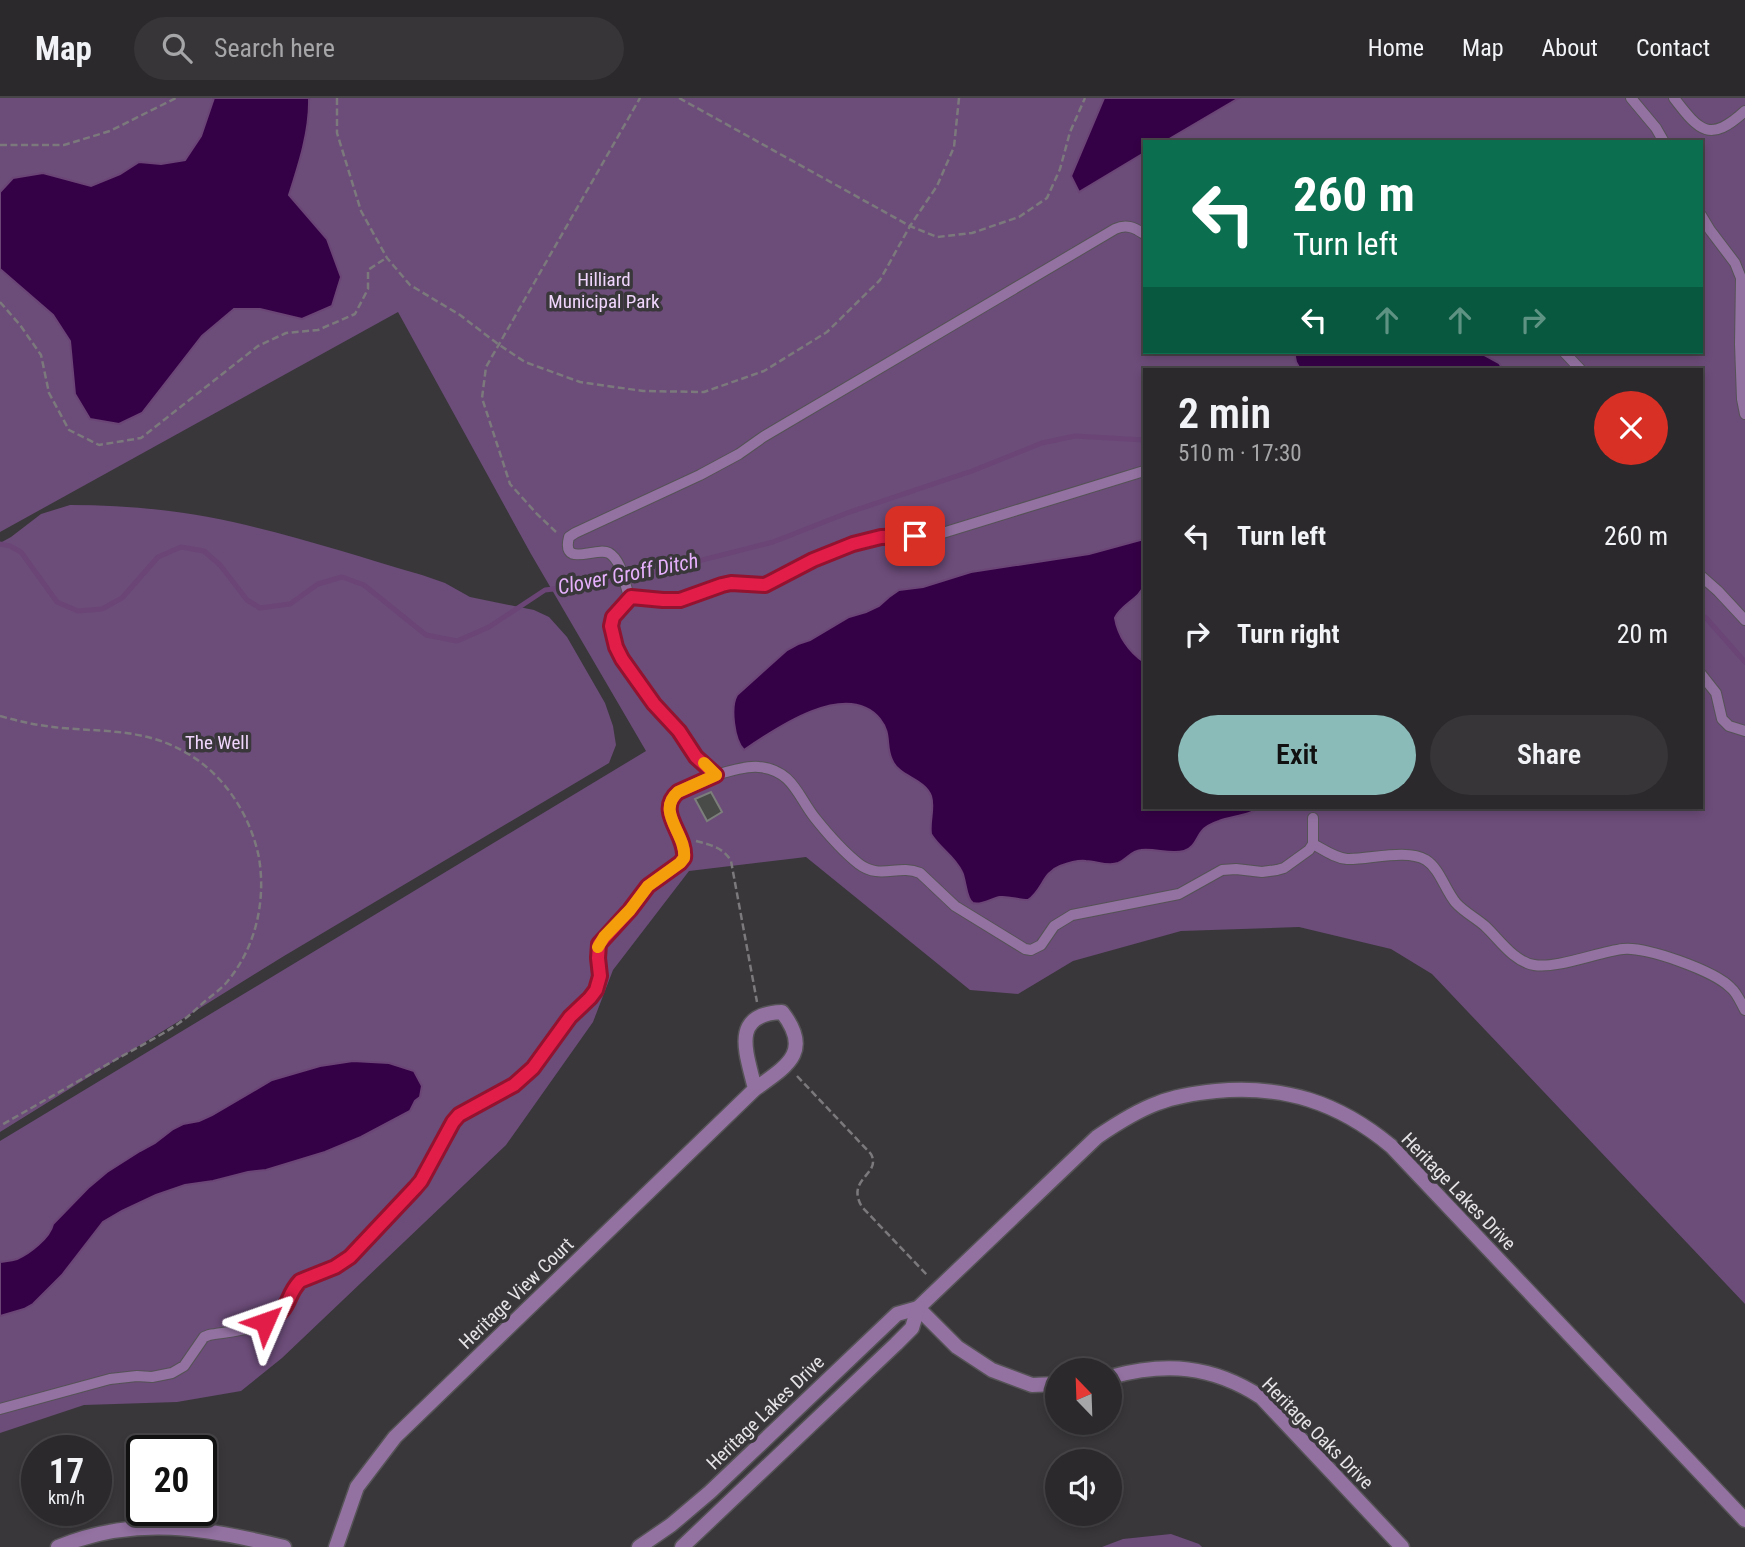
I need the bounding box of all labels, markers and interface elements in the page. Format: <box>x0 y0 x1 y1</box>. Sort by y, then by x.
search box <box>134 17 624 80</box>
text: Map <box>35 29 92 68</box>
icon: search <box>158 29 196 67</box>
text: Search here <box>214 33 335 63</box>
text: Home <box>1368 34 1424 62</box>
text: Map <box>1462 34 1504 62</box>
text: About <box>1542 34 1598 62</box>
text: Contact <box>1636 34 1710 62</box>
text: 260 m <box>1293 166 1415 223</box>
icon: left <box>1178 168 1269 259</box>
text: Turn left <box>1293 225 1398 263</box>
park label: Hilliard Municipal Park <box>548 268 660 313</box>
icon: left <box>1295 301 1333 339</box>
icon: ahead <box>1368 301 1406 339</box>
icon: ahead <box>1441 301 1479 339</box>
icon: right <box>1514 301 1552 339</box>
text: 2 min <box>1178 389 1271 438</box>
button: close <box>1594 391 1668 465</box>
text: 510 m · 17:30 <box>1178 440 1302 467</box>
pin <box>885 506 945 566</box>
icon: arrive <box>896 517 934 555</box>
icon: left <box>1178 517 1216 555</box>
text: Turn left <box>1237 521 1326 551</box>
text: 260 m <box>1604 521 1668 551</box>
water label: Clover Groff Ditch <box>556 549 700 599</box>
icon: right <box>1178 615 1216 653</box>
text: Turn right <box>1237 619 1339 649</box>
text: 20 m <box>1617 619 1668 649</box>
button: Exit <box>1178 715 1416 795</box>
button: Share <box>1430 715 1668 795</box>
park label: The Well <box>185 731 249 754</box>
street label: Heritage Lakes Drive <box>1397 1128 1521 1255</box>
street label: Heritage View Court <box>454 1233 578 1354</box>
position arrow <box>228 1285 302 1359</box>
street label: Heritage Lakes Drive <box>702 1350 829 1474</box>
north arrow <box>1045 1358 1122 1435</box>
map controls <box>1045 1358 1122 1526</box>
street label: Heritage Oaks Drive <box>1257 1373 1378 1494</box>
speed limit sign: 20 <box>126 1435 217 1526</box>
button: sound <box>1045 1449 1122 1526</box>
text: 17 <box>49 1451 84 1492</box>
text: km/h <box>48 1487 85 1508</box>

